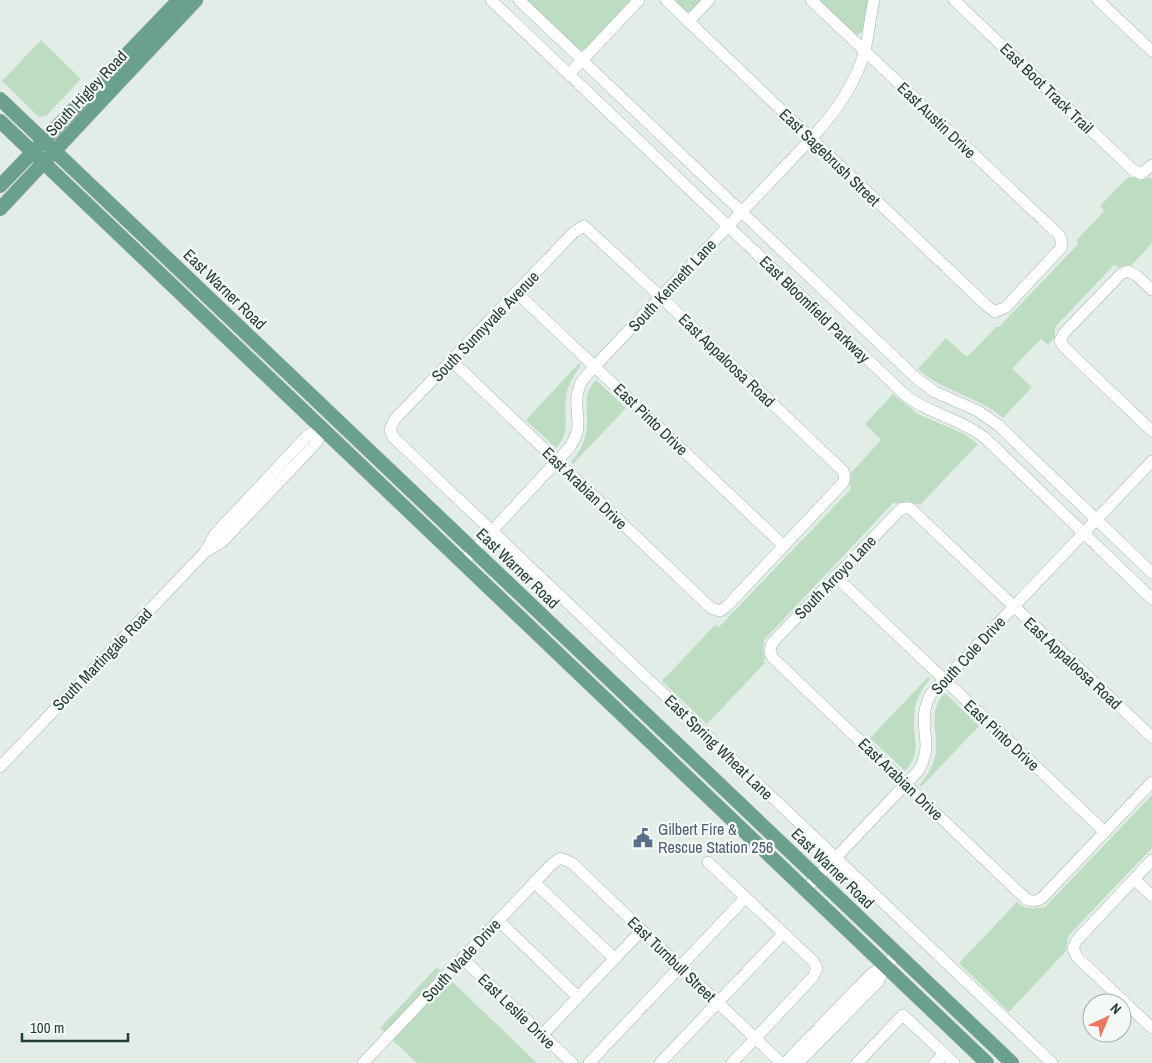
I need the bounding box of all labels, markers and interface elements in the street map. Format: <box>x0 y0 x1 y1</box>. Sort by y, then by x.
street label: East Boot Track Trail <box>996 38 1099 138</box>
street label: South Higley Road <box>40 45 132 141</box>
street label: East Austin Drive <box>893 77 981 163</box>
street label: East Sagebrush Street <box>775 103 885 211</box>
street label: South Kenneth Lane <box>623 234 721 336</box>
street label: East Warner Road <box>179 244 271 334</box>
street label: East Bloomfield Parkway <box>755 250 875 368</box>
street label: South Sunnyvale Avenue <box>426 266 544 386</box>
street label: East Appaloosa Road <box>674 308 780 412</box>
street label: East Pinto Drive <box>609 378 693 460</box>
street label: East Arabian Drive <box>538 442 632 534</box>
street label: East Warner Road <box>472 523 564 613</box>
street label: South Arroyo Lane <box>789 530 881 624</box>
street label: South Martingale Road <box>47 603 157 715</box>
street label: South Cole Drive <box>926 611 1010 699</box>
street label: East Appaloosa Road <box>1019 612 1127 714</box>
street label: East Spring Wheat Lane <box>660 689 778 805</box>
street label: East Pinto Drive <box>960 694 1044 776</box>
street label: East Arabian Drive <box>854 733 948 825</box>
place label: Gilbert Fire & Rescue Station 256 <box>658 818 773 858</box>
street label: East Warner Road <box>787 823 879 913</box>
public building icon: Gilbert Fire & Rescue Station 256 <box>632 827 654 849</box>
street label: East Turnbull Street <box>623 911 721 1007</box>
street label: South Wade Drive <box>417 913 505 1007</box>
street label: East Leslie Drive <box>473 968 561 1054</box>
north arrow <box>1082 993 1132 1043</box>
text: N <box>1107 999 1125 1018</box>
scale bar <box>22 1010 129 1042</box>
text: 100 m <box>30 1017 64 1038</box>

